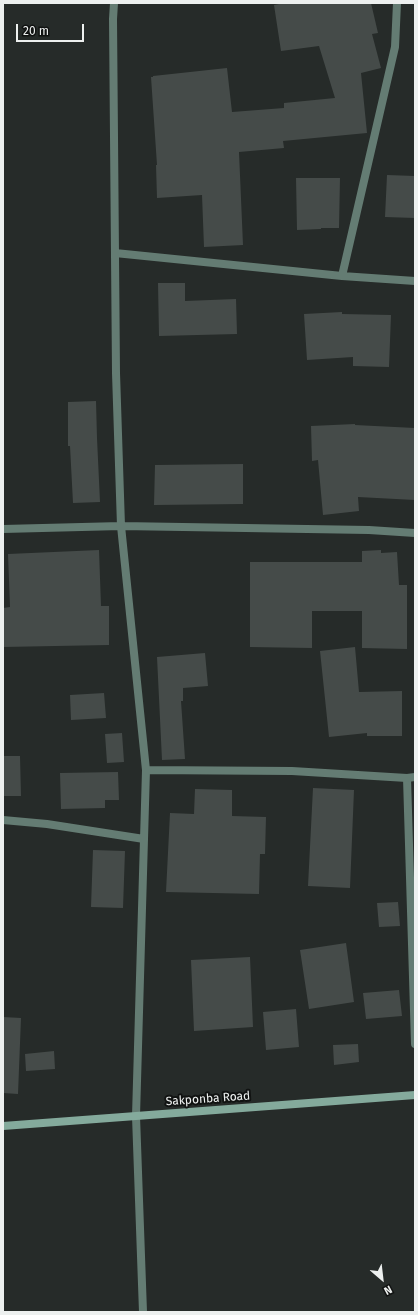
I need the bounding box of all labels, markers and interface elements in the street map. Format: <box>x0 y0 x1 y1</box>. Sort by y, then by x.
scale bar <box>18 16 86 42</box>
text: 20 m <box>23 24 49 38</box>
street label: Sakponba Road <box>165 1089 251 1109</box>
north arrow <box>362 1259 402 1299</box>
text: N <box>382 1283 394 1297</box>

